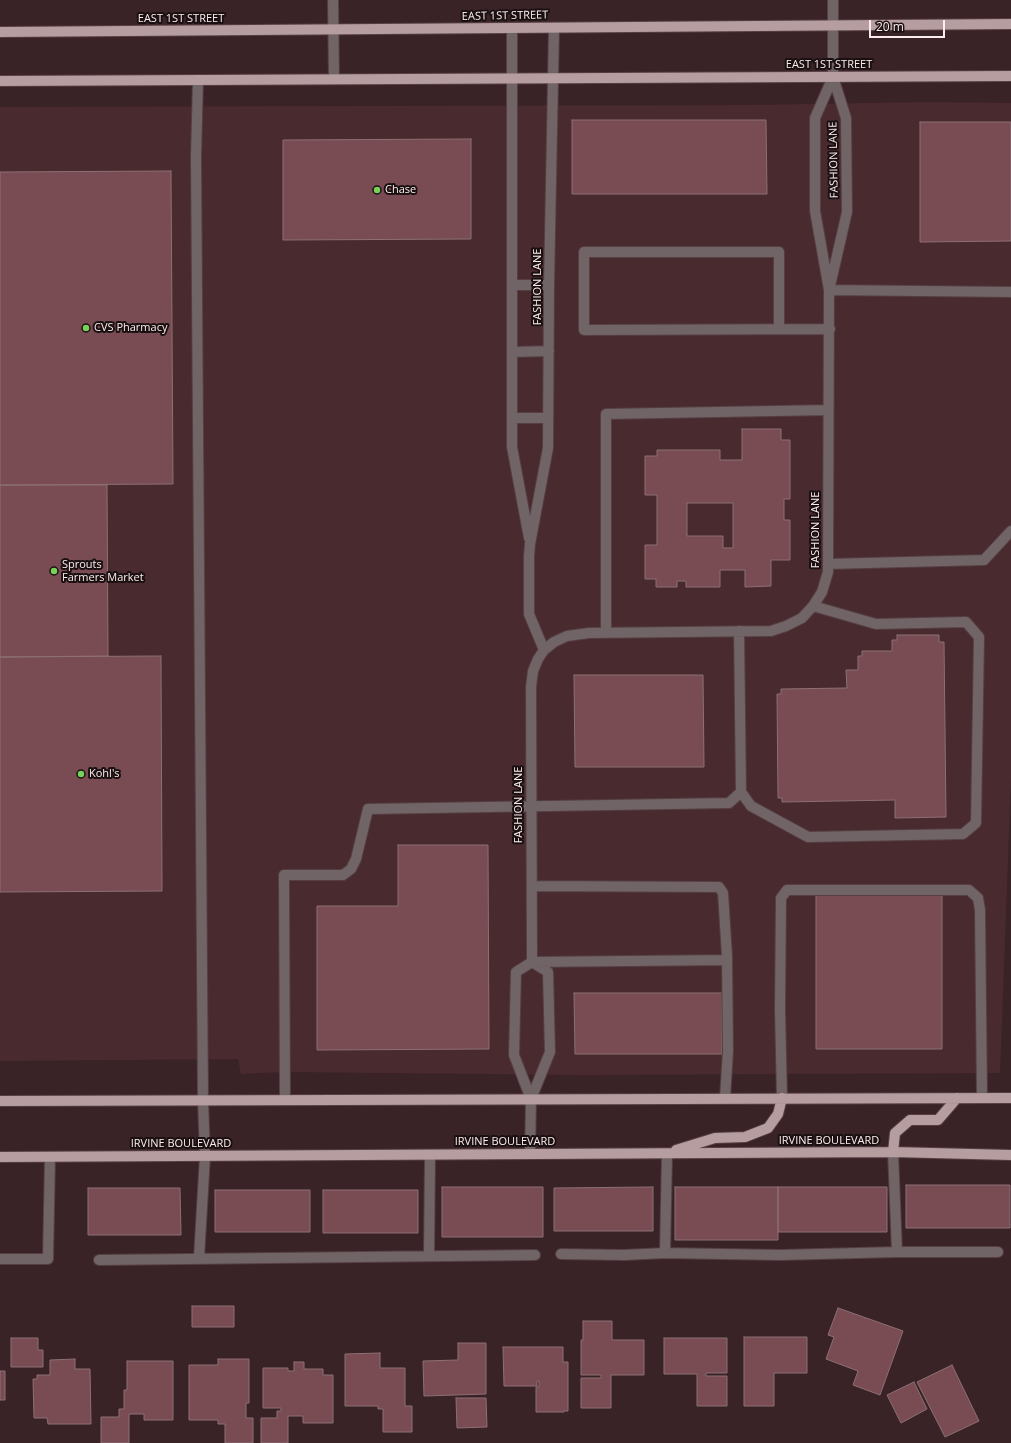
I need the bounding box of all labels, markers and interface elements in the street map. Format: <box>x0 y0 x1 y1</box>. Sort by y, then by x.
street label: EAST 1ST STREET <box>462 9 548 23</box>
street label: EAST 1ST STREET <box>138 12 224 26</box>
scale bar <box>871 12 947 38</box>
text: 20 m <box>876 18 904 35</box>
street label: EAST 1ST STREET <box>786 58 872 72</box>
street label: FASHION LANE <box>827 122 841 198</box>
place label: Chase <box>385 183 416 197</box>
marker: Chase <box>372 185 382 195</box>
street label: FASHION LANE <box>531 249 545 325</box>
place label: CVS Pharmacy <box>94 321 167 335</box>
marker: CVS Pharmacy <box>81 323 91 333</box>
street label: FASHION LANE <box>809 492 823 568</box>
place label: Sprouts Farmers Market <box>62 558 144 584</box>
marker: Sprouts Farmers Market <box>49 566 59 576</box>
place label: Kohl's <box>89 767 120 781</box>
street label: FASHION LANE <box>512 767 526 843</box>
marker: Kohl's <box>76 769 86 779</box>
street label: IRVINE BOULEVARD <box>779 1134 879 1148</box>
street label: IRVINE BOULEVARD <box>455 1135 555 1149</box>
street label: IRVINE BOULEVARD <box>131 1137 231 1151</box>

